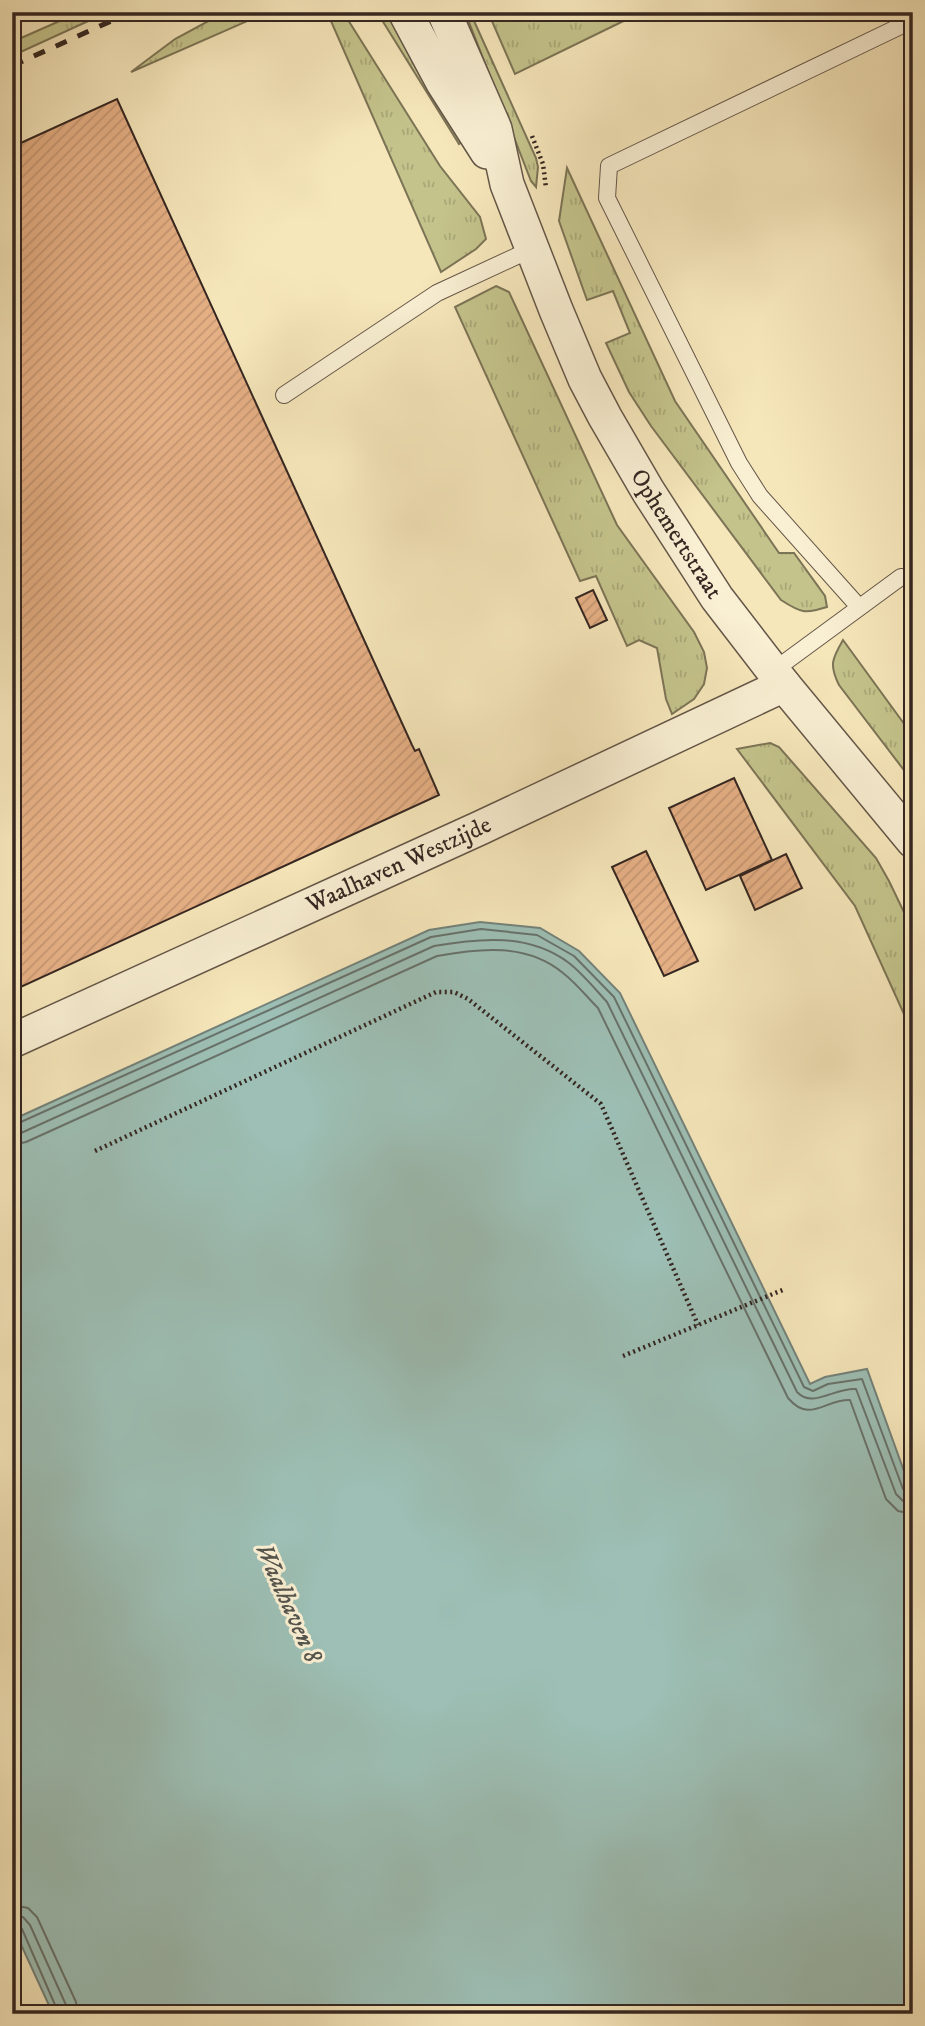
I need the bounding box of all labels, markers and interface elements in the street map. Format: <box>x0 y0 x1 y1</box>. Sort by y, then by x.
street label: Ophemertstraat <box>624 464 729 605</box>
street label: Waalhaven Westzijde <box>301 810 496 920</box>
water label: Waalhaven 8 <box>247 1538 329 1669</box>

